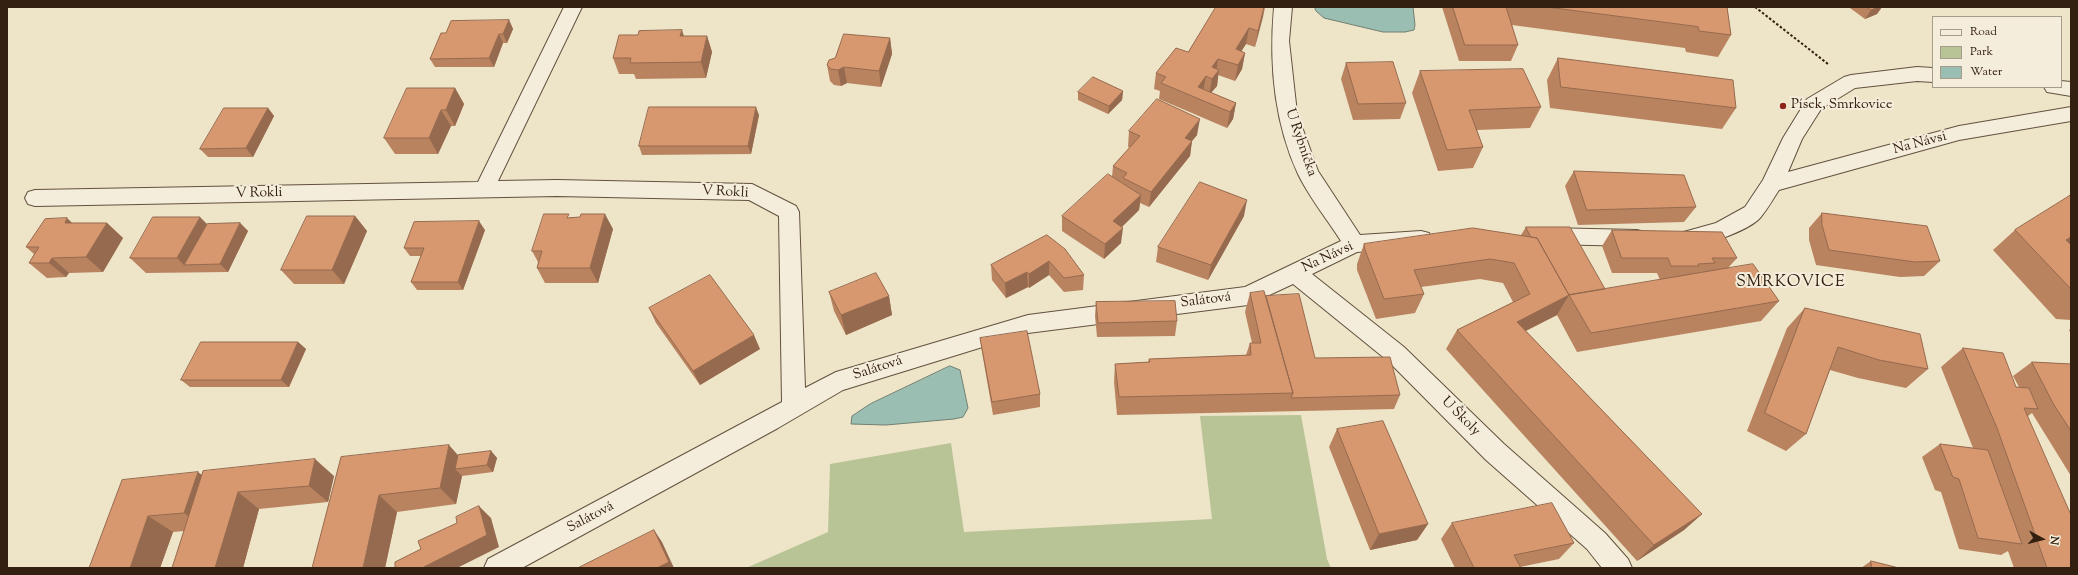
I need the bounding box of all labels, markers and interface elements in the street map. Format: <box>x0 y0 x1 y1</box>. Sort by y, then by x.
legend <box>1932 16 2062 88</box>
text: Road <box>1970 23 1997 41</box>
text: Park <box>1970 43 1993 61</box>
text: Water <box>1970 63 2002 81</box>
place label: Písek, Smrkovice <box>1791 98 1892 114</box>
marker: Písek, Smrkovice <box>1778 101 1788 111</box>
street label: U Rybníčka <box>1281 107 1319 179</box>
street label: Na Návsi <box>1891 129 1949 159</box>
street label: V Rokli <box>701 183 749 203</box>
street label: V Rokli <box>235 185 283 203</box>
street label: Na Návsi <box>1300 239 1356 277</box>
district label: SMRKOVICE <box>1736 273 1846 293</box>
street label: Salátová <box>1180 290 1232 312</box>
street label: Salátová <box>851 353 905 385</box>
street label: U Školy <box>1437 394 1483 440</box>
street label: Salátová <box>565 499 617 537</box>
north arrow <box>2022 519 2062 559</box>
text: N <box>2045 535 2062 546</box>

